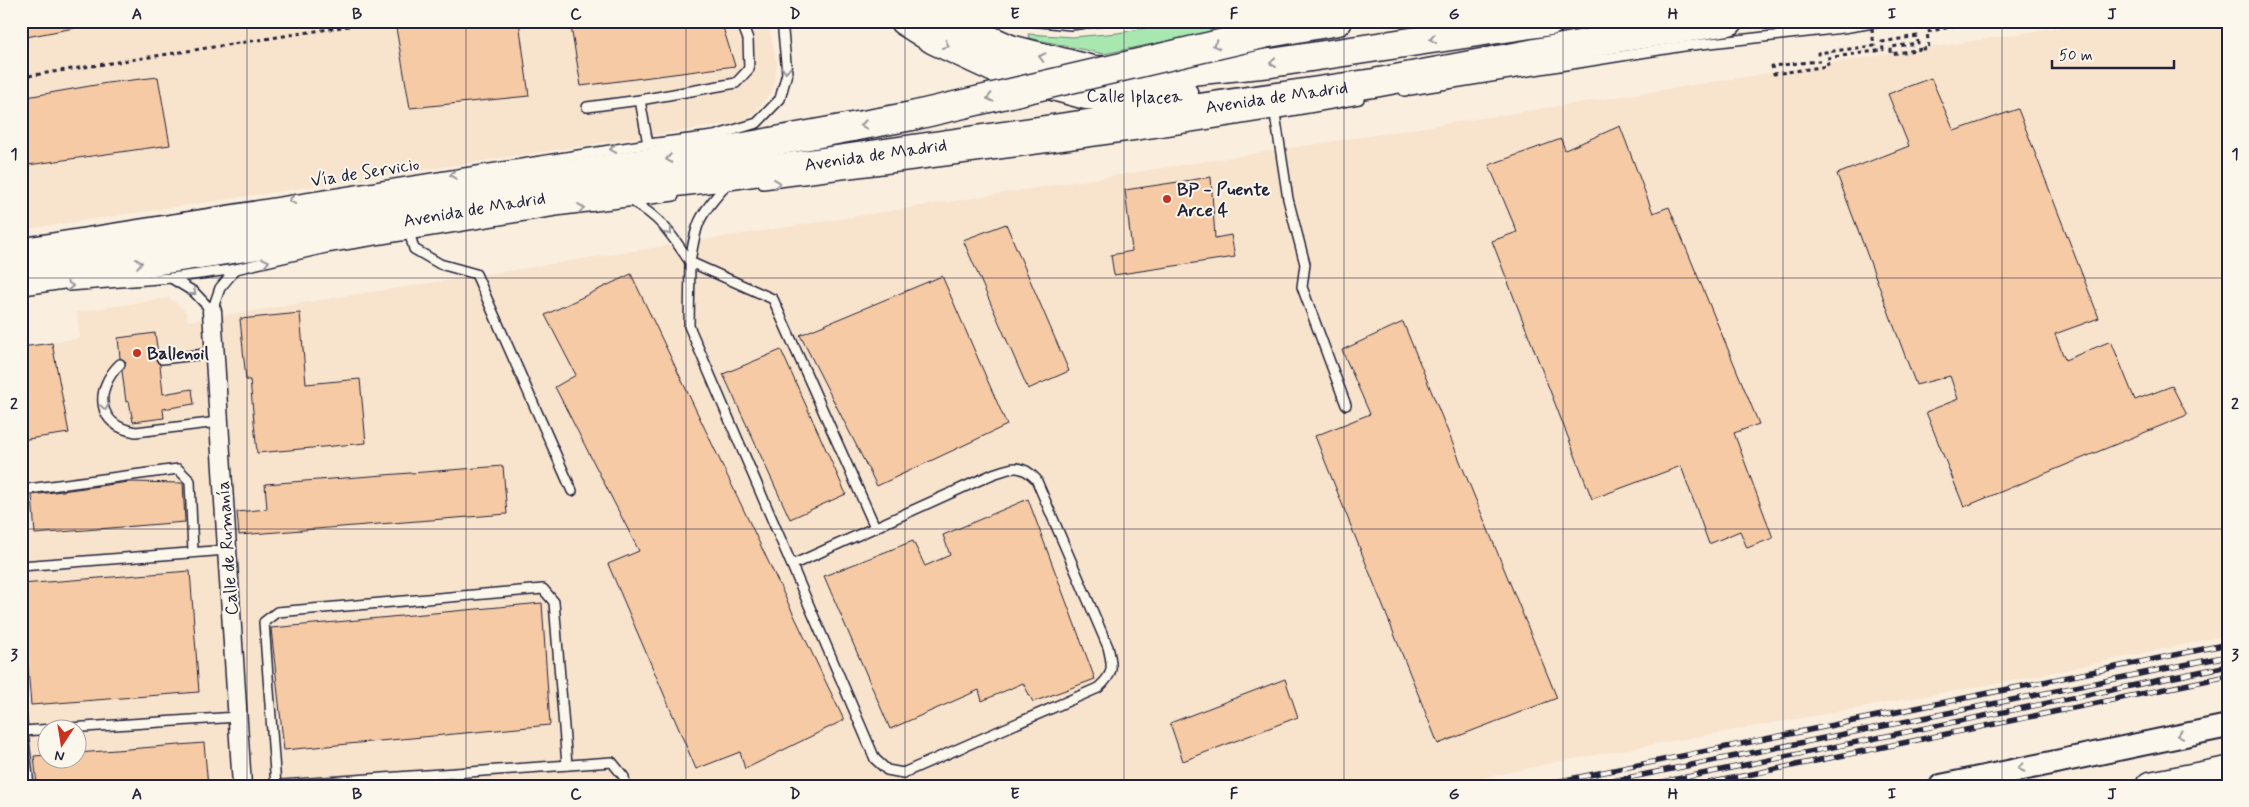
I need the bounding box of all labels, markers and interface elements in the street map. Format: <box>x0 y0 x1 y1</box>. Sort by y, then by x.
text: A <box>132 4 142 25</box>
text: B <box>352 4 362 25</box>
text: C <box>570 4 582 25</box>
text: D <box>789 4 801 25</box>
text: E <box>1010 4 1020 25</box>
text: F <box>1230 4 1239 25</box>
text: G <box>1449 4 1460 25</box>
text: H <box>1668 4 1679 25</box>
text: I <box>1888 4 1897 25</box>
text: J <box>2107 4 2117 25</box>
one-way arrow <box>1429 34 1438 44</box>
scale bar <box>2052 38 2174 70</box>
one-way arrow <box>941 39 950 50</box>
one-way arrow <box>1213 40 1221 50</box>
text: 50 m <box>2059 46 2093 66</box>
one-way arrow <box>1038 52 1047 63</box>
one-way arrow <box>1268 57 1276 68</box>
one-way arrow <box>781 66 791 74</box>
street label: Avenida de Madrid <box>1204 76 1349 120</box>
street label: Calle Iplacea <box>1086 84 1184 110</box>
one-way arrow <box>985 92 994 103</box>
one-way arrow <box>859 120 868 130</box>
street label: Avenida de Madrid <box>803 133 949 178</box>
one-way arrow <box>609 143 617 154</box>
text: 1 <box>10 144 18 165</box>
text: 1 <box>2231 144 2239 165</box>
street label: Vía de Servicio <box>309 153 421 193</box>
one-way arrow <box>665 154 673 164</box>
one-way arrow <box>448 169 457 179</box>
one-way arrow <box>773 178 781 189</box>
place label: BP - Puente Arce 4 <box>1177 178 1271 223</box>
street label: Avenida de Madrid <box>402 186 547 234</box>
marker: BP - Puente Arce 4 <box>1161 193 1173 205</box>
one-way arrow <box>288 194 296 205</box>
one-way arrow <box>577 203 585 214</box>
one-way arrow <box>663 226 672 236</box>
one-way arrow <box>261 257 270 268</box>
one-way arrow <box>135 258 143 269</box>
one-way arrow <box>66 281 74 292</box>
one-way arrow <box>187 287 196 295</box>
place label: Ballenoil <box>147 342 209 366</box>
marker: Ballenoil <box>131 347 143 359</box>
text: 2 <box>10 394 18 415</box>
text: 2 <box>2231 394 2239 415</box>
one-way arrow <box>99 402 109 411</box>
street label: Calle de Rumanía <box>211 480 245 616</box>
text: 3 <box>10 645 18 666</box>
text: 3 <box>2231 645 2239 666</box>
north arrow <box>38 720 88 770</box>
one-way arrow <box>2175 729 2184 740</box>
text: N <box>53 746 66 766</box>
one-way arrow <box>2016 762 2025 773</box>
text: A <box>132 784 142 805</box>
text: B <box>352 784 362 805</box>
text: C <box>570 784 582 805</box>
text: D <box>789 784 801 805</box>
text: E <box>1010 784 1020 805</box>
text: F <box>1230 784 1239 805</box>
text: G <box>1449 784 1460 805</box>
text: H <box>1668 784 1679 805</box>
text: I <box>1888 784 1897 805</box>
text: J <box>2107 784 2117 805</box>

